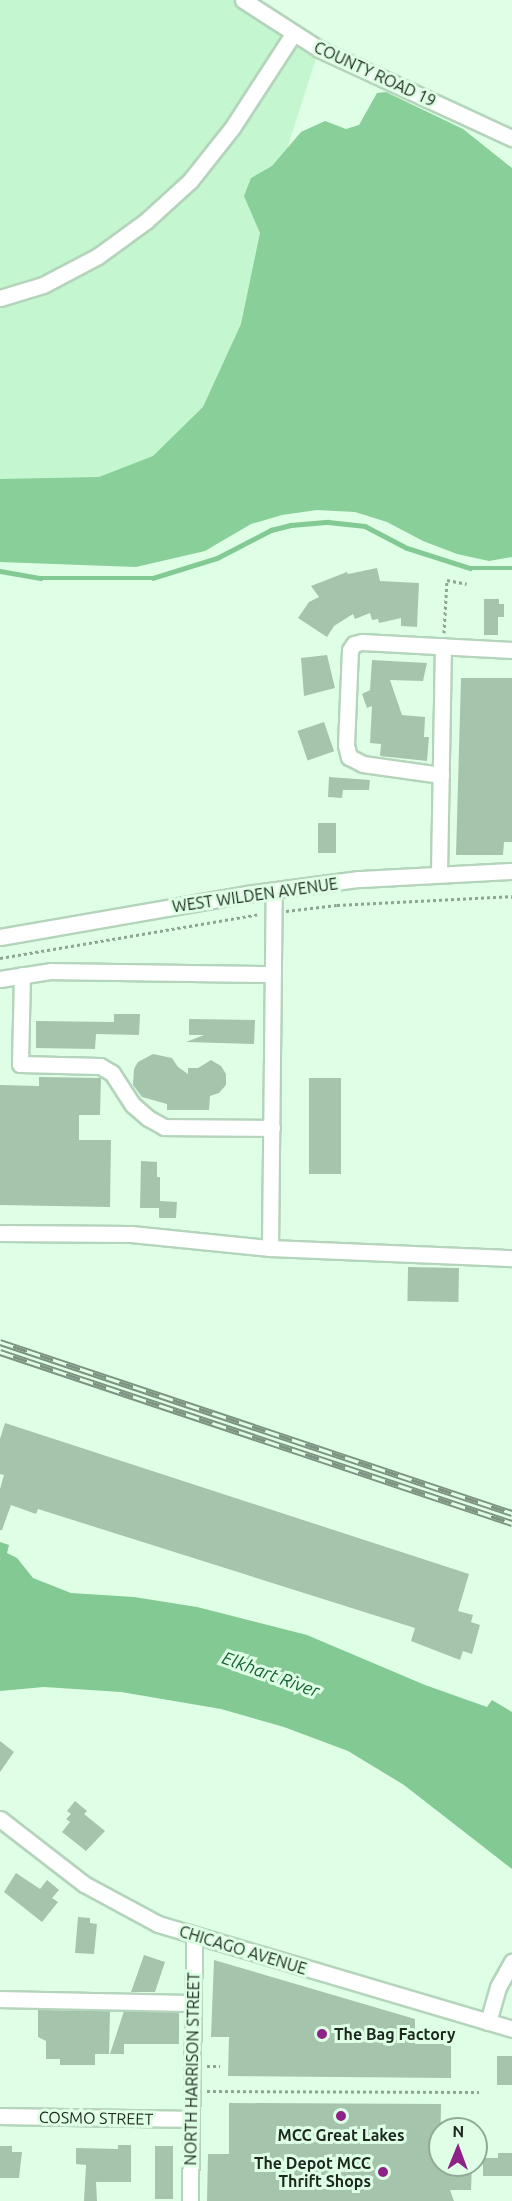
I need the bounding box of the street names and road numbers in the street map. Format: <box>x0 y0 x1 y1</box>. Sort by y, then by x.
street label: COUNTY ROAD 19 <box>311 37 439 111</box>
street label: WEST WILDEN AVENUE <box>171 874 339 916</box>
street label: CHICAGO AVENUE <box>177 1921 309 1979</box>
street label: NORTH HARRISON STREET <box>181 1972 203 2166</box>
street label: COSMO STREET <box>39 2107 153 2129</box>

